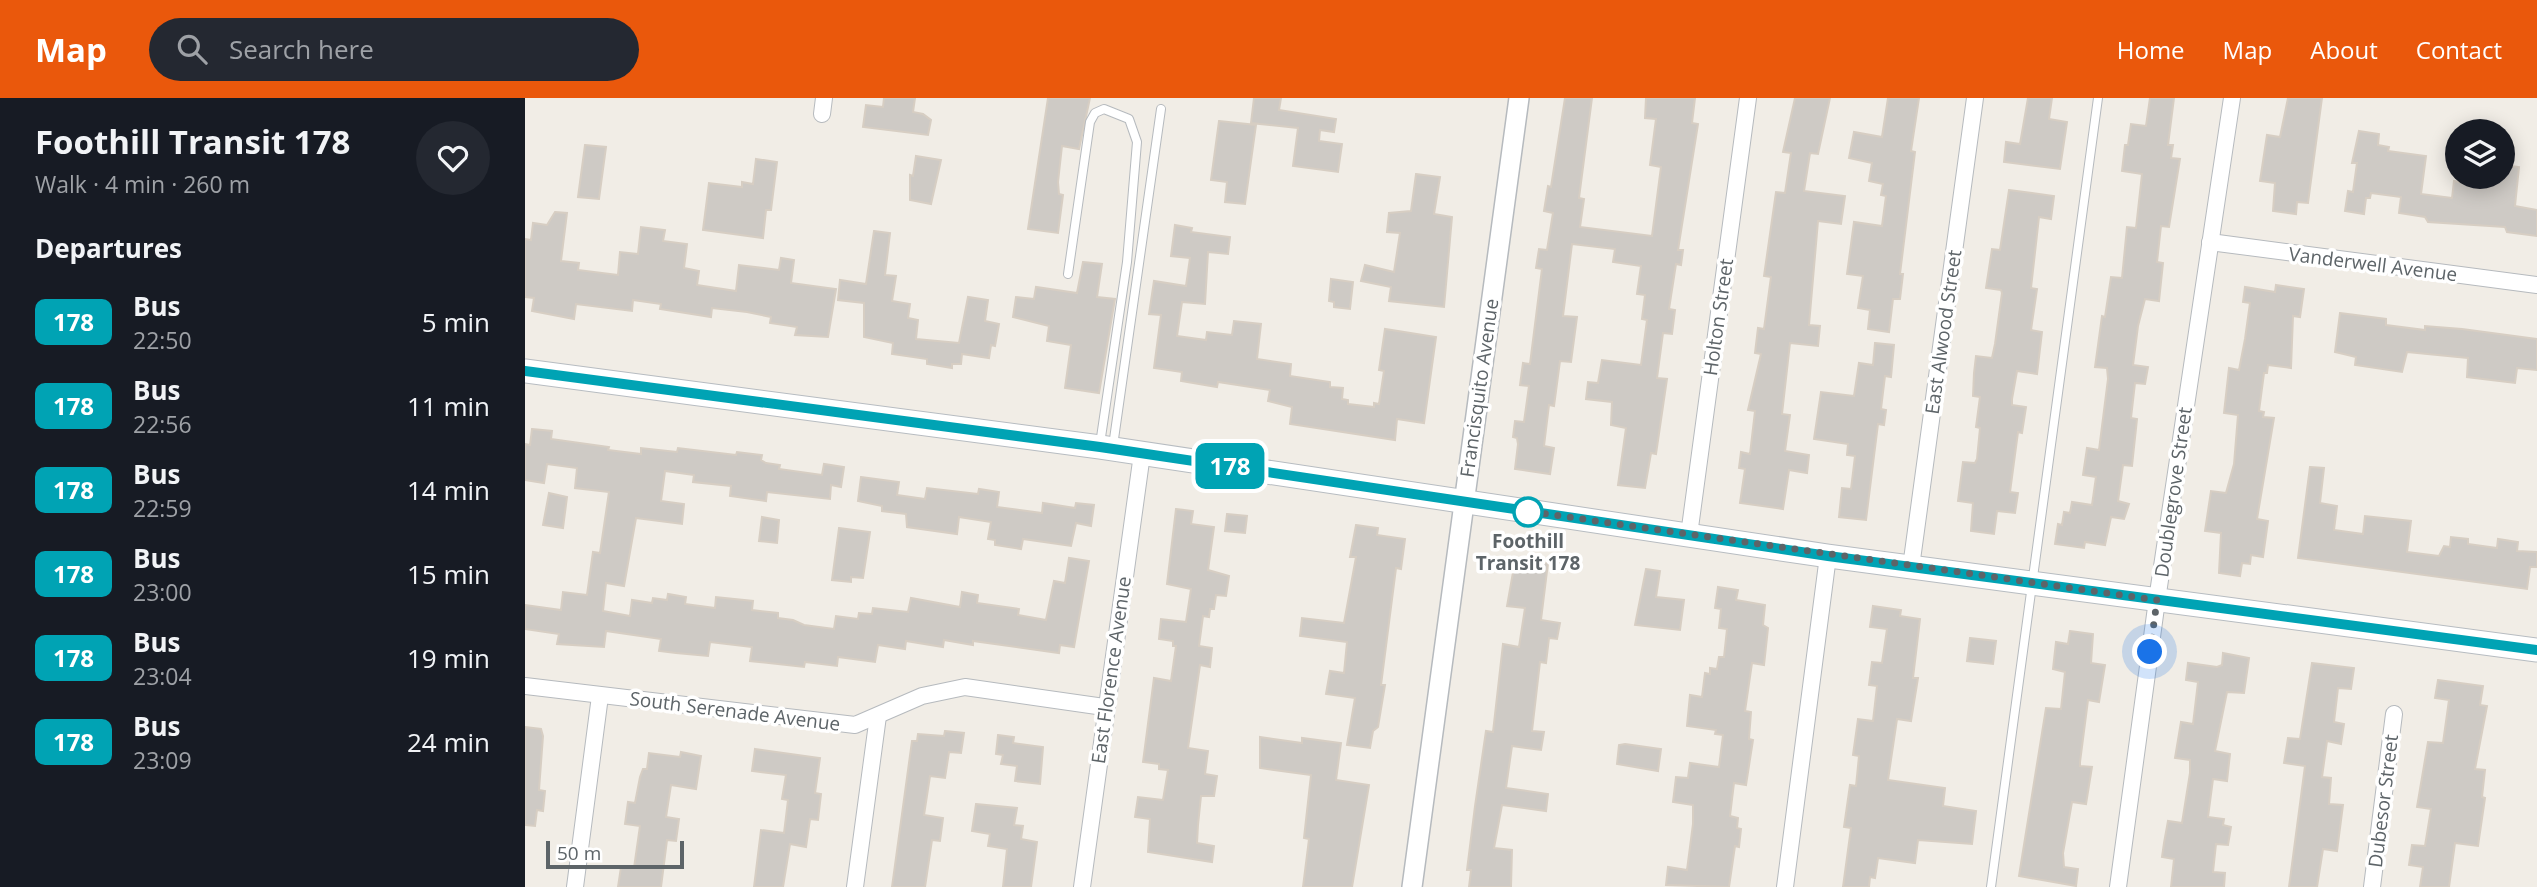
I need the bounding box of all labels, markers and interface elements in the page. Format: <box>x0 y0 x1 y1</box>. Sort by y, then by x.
search box <box>149 18 639 81</box>
text: Map <box>35 27 107 72</box>
icon: search <box>173 30 211 68</box>
text: Search here <box>229 31 374 67</box>
text: Home <box>2117 33 2185 66</box>
text: Map <box>2223 33 2272 66</box>
text: About <box>2310 33 2378 66</box>
text: Contact <box>2416 33 2502 66</box>
text: Foothill Transit 178 <box>35 119 350 164</box>
map controls <box>2445 119 2515 189</box>
button: layers <box>2445 119 2515 189</box>
button: heart <box>416 121 490 195</box>
text: Walk · 4 min · 260 m <box>35 168 250 200</box>
text: Departures <box>35 230 182 266</box>
street label: Vanderwell Avenue <box>2287 241 2459 287</box>
street label: East Alwood Street <box>1919 248 1967 416</box>
street label: Holton Street <box>1697 256 1739 377</box>
text: Bus <box>133 288 180 324</box>
street label: Francisquito Avenue <box>1454 297 1504 479</box>
text: 5 min <box>422 304 490 340</box>
text: 178 <box>53 305 94 338</box>
text: 22:50 <box>133 324 192 356</box>
text: Bus <box>133 372 180 408</box>
text: 11 min <box>407 388 490 424</box>
text: 178 <box>53 389 94 422</box>
street label: Doublegrove Street <box>2148 405 2198 579</box>
text: 22:56 <box>133 408 192 440</box>
line badge: 178 <box>1190 443 1270 489</box>
text: 178 <box>1209 449 1251 482</box>
text: Bus <box>133 456 180 492</box>
text: 14 min <box>407 472 490 508</box>
text: 178 <box>53 473 94 506</box>
text: 22:59 <box>133 492 192 524</box>
marker: Foothill Transit 178 <box>1513 497 1543 527</box>
place label: Foothill Transit 178 <box>1476 528 1580 576</box>
text: Bus <box>133 540 180 576</box>
text: 15 min <box>407 556 490 592</box>
text: 178 <box>53 557 94 590</box>
street label: East Florence Avenue <box>1085 575 1137 765</box>
text: 23:00 <box>133 576 192 608</box>
text: Bus <box>133 624 180 660</box>
your location <box>2132 634 2167 669</box>
text: 19 min <box>407 640 490 676</box>
text: 178 <box>53 641 94 674</box>
text: 23:04 <box>133 660 192 692</box>
street label: South Serenade Avenue <box>628 685 842 737</box>
text: Bus <box>133 708 180 744</box>
text: 24 min <box>407 724 490 760</box>
text: 178 <box>53 725 94 758</box>
street label: Dubesor Street <box>2362 733 2404 869</box>
text: 23:09 <box>133 744 192 776</box>
scale bar <box>546 838 684 870</box>
text: 50 m <box>557 840 601 866</box>

